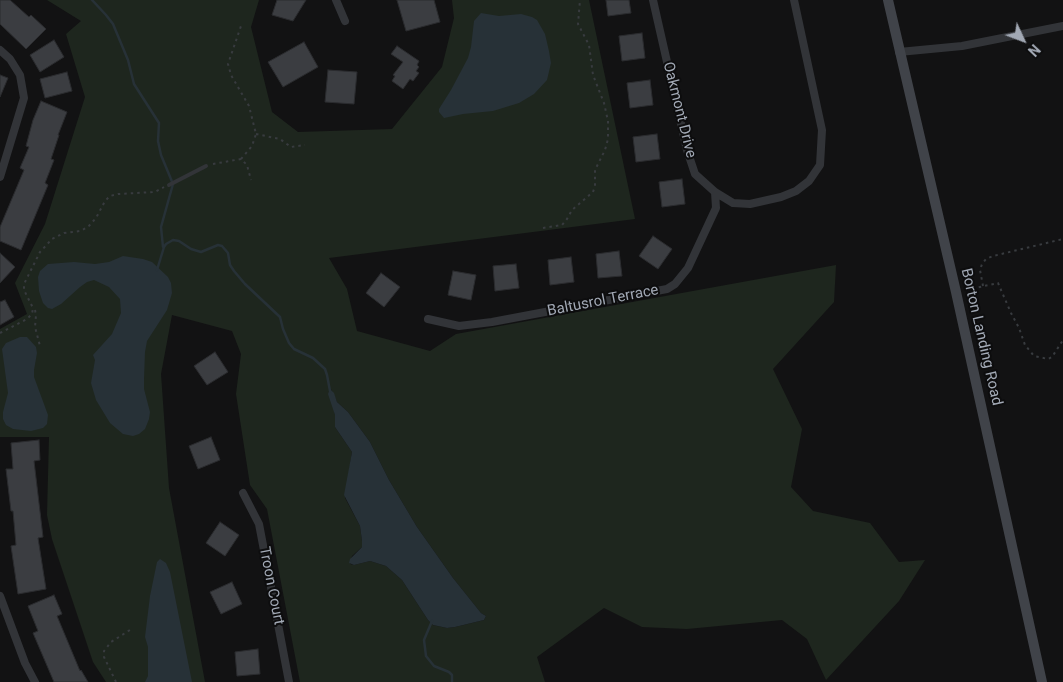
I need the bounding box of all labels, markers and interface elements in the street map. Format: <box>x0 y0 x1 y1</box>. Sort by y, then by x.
north arrow <box>998 15 1048 65</box>
text: N <box>1025 41 1043 59</box>
street label: Oakmont Drive <box>658 60 700 160</box>
street label: Borton Landing Road <box>956 267 1006 407</box>
street label: Baltusrol Terrace <box>546 281 660 321</box>
street label: Troon Court <box>255 545 287 627</box>

